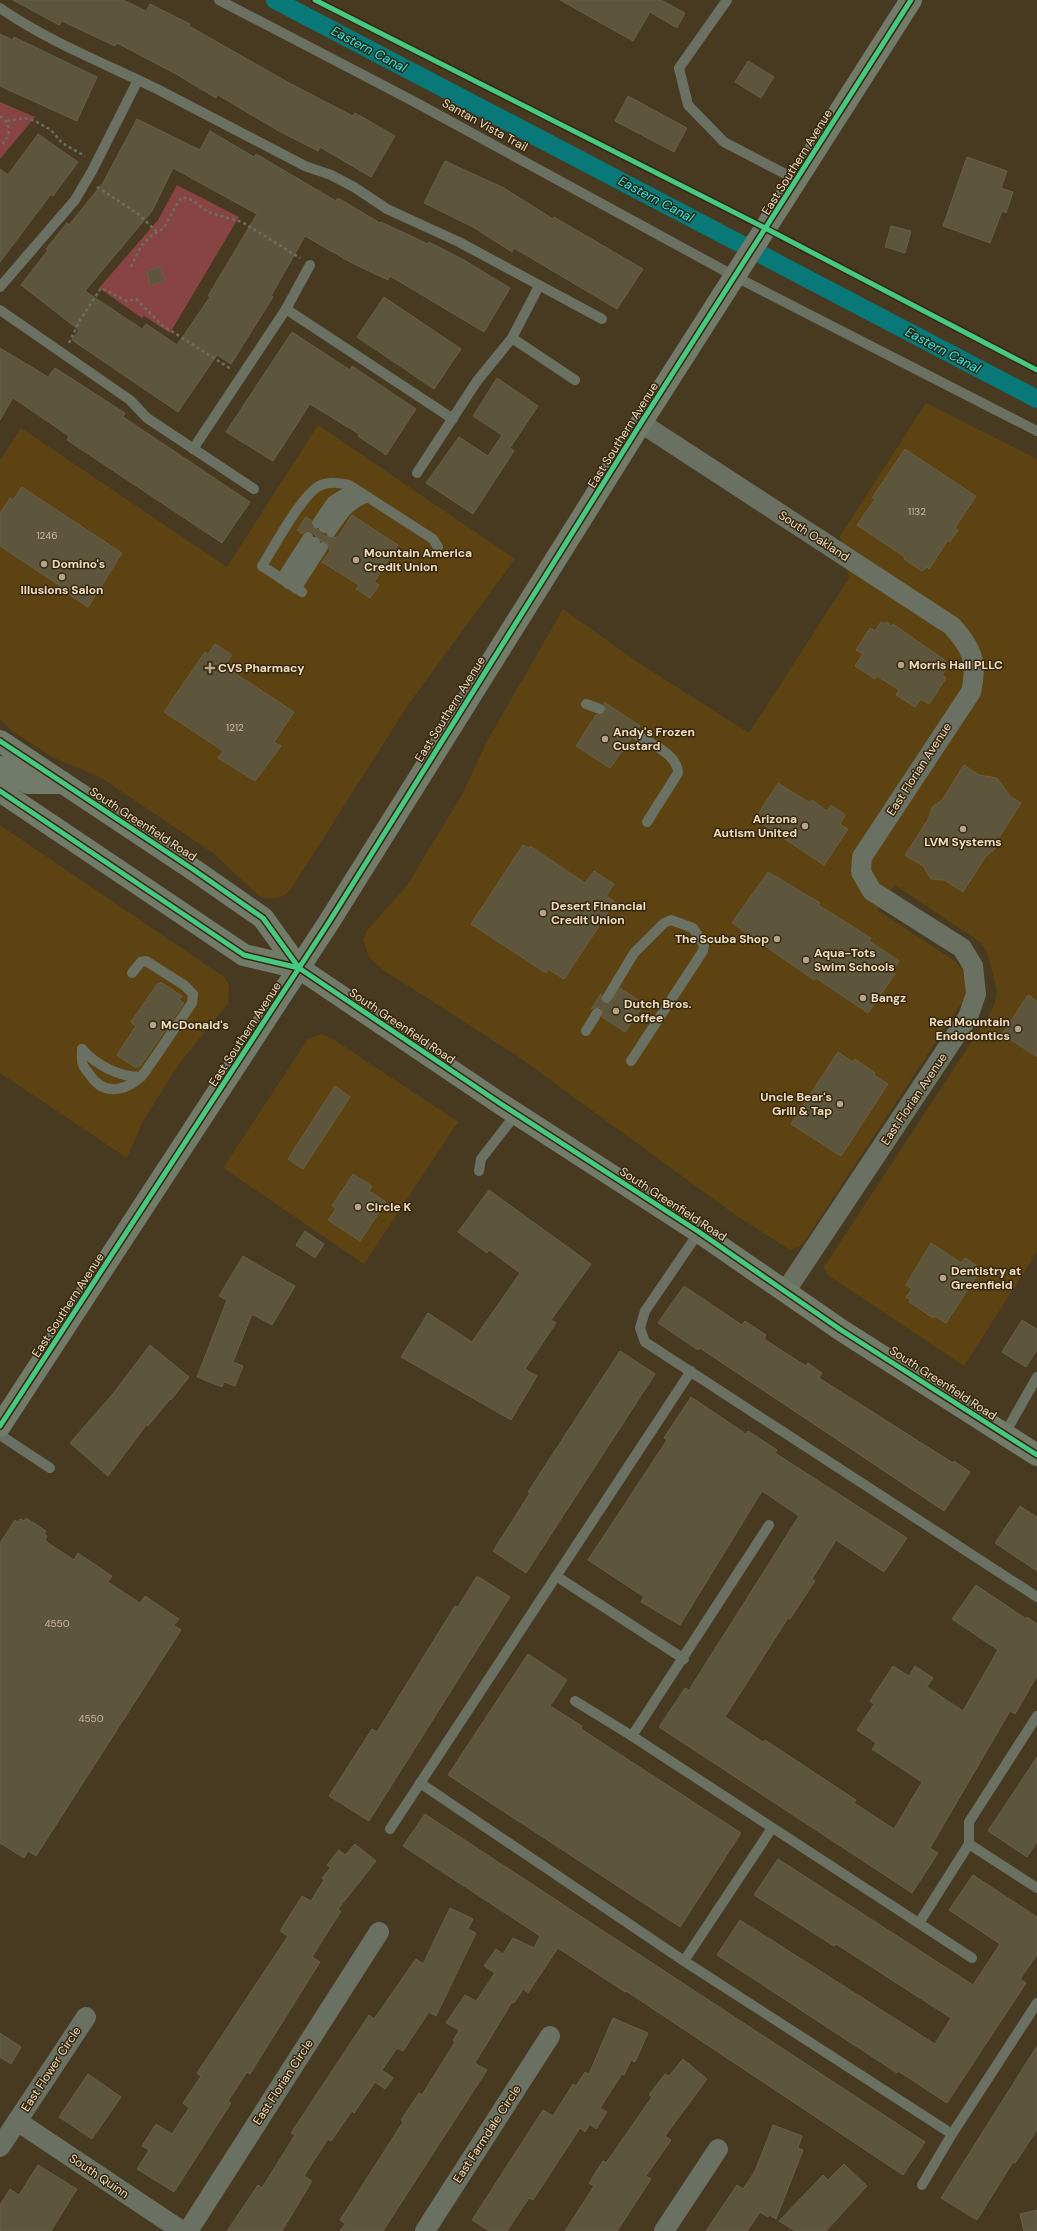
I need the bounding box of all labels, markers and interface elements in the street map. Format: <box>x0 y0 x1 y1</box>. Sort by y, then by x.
water label: Eastern Canal <box>328 22 411 76</box>
street label: Santan Vista Trail <box>439 95 531 155</box>
street label: East Southern Avenue <box>758 106 836 218</box>
water label: Eastern Canal <box>615 172 698 226</box>
water label: Eastern Canal <box>902 323 985 377</box>
street label: East Southern Avenue <box>584 379 662 491</box>
house number: 1132 <box>908 505 926 518</box>
street label: South Oakland <box>776 507 852 565</box>
house number: 1246 <box>36 529 58 542</box>
place label: Mountain America Credit Union <box>364 545 472 575</box>
marker: Mountain America Credit Union <box>351 555 361 565</box>
place label: Domino's <box>52 556 105 572</box>
marker: Domino's <box>39 559 49 569</box>
marker: Illusions Salon <box>57 572 67 582</box>
place label: Illusions Salon <box>21 582 103 598</box>
street label: East Southern Avenue <box>411 653 489 765</box>
place label: Morris Hall PLLC <box>909 657 1003 673</box>
place label: CVS Pharmacy <box>218 660 305 676</box>
marker: Morris Hall PLLC <box>896 660 906 670</box>
marker: CVS Pharmacy <box>205 663 215 673</box>
street label: East Florian Avenue <box>883 719 955 819</box>
house number: 1212 <box>226 721 244 734</box>
place label: Andy's Frozen Custard <box>613 724 695 754</box>
marker: Andy's Frozen Custard <box>600 734 610 744</box>
street label: South Greenfield Road <box>86 783 200 865</box>
place label: Arizona Autism United <box>713 811 797 841</box>
marker: Arizona Autism United <box>800 821 810 831</box>
marker: LVM Systems <box>958 824 968 834</box>
place label: LVM Systems <box>924 834 1002 850</box>
place label: Desert Financial Credit Union <box>551 898 646 928</box>
marker: Desert Financial Credit Union <box>538 908 548 918</box>
place label: The Scuba Shop <box>675 931 769 947</box>
marker: The Scuba Shop <box>772 934 782 944</box>
place label: Aqua-Tots Swim Schools <box>814 945 895 975</box>
marker: Aqua-Tots Swim Schools <box>801 955 811 965</box>
street label: East Southern Avenue <box>205 978 285 1089</box>
street label: South Greenfield Road <box>346 985 458 1067</box>
place label: Bangz <box>871 990 906 1006</box>
marker: Bangz <box>858 993 868 1003</box>
place label: Dutch Bros. Coffee <box>624 996 692 1026</box>
marker: Dutch Bros. Coffee <box>611 1006 621 1016</box>
place label: Red Mountain Endodontics <box>929 1014 1010 1044</box>
place label: McDonald's <box>161 1017 229 1033</box>
marker: McDonald's <box>148 1020 158 1030</box>
marker: Red Mountain Endodontics <box>1013 1024 1023 1034</box>
street label: East Florian Avenue <box>877 1050 951 1148</box>
place label: Uncle Bear's Grill & Tap <box>760 1089 832 1119</box>
marker: Uncle Bear's Grill & Tap <box>835 1099 845 1109</box>
street label: South Greenfield Road <box>616 1163 730 1245</box>
place label: Circle K <box>366 1199 411 1215</box>
marker: Circle K <box>353 1202 363 1212</box>
street label: East Southern Avenue <box>28 1249 108 1360</box>
place label: Dentistry at Greenfield <box>951 1263 1021 1293</box>
marker: Dentistry at Greenfield <box>938 1273 948 1283</box>
street label: South Greenfield Road <box>886 1342 1000 1424</box>
house number: 4550 <box>44 1617 70 1630</box>
house number: 4550 <box>78 1712 104 1725</box>
street label: East Flower Circle <box>17 2023 85 2115</box>
street label: East Florian Circle <box>249 2036 317 2128</box>
street label: East Farmdale Circle <box>449 2082 525 2186</box>
street label: South Quinn <box>66 2150 132 2202</box>

